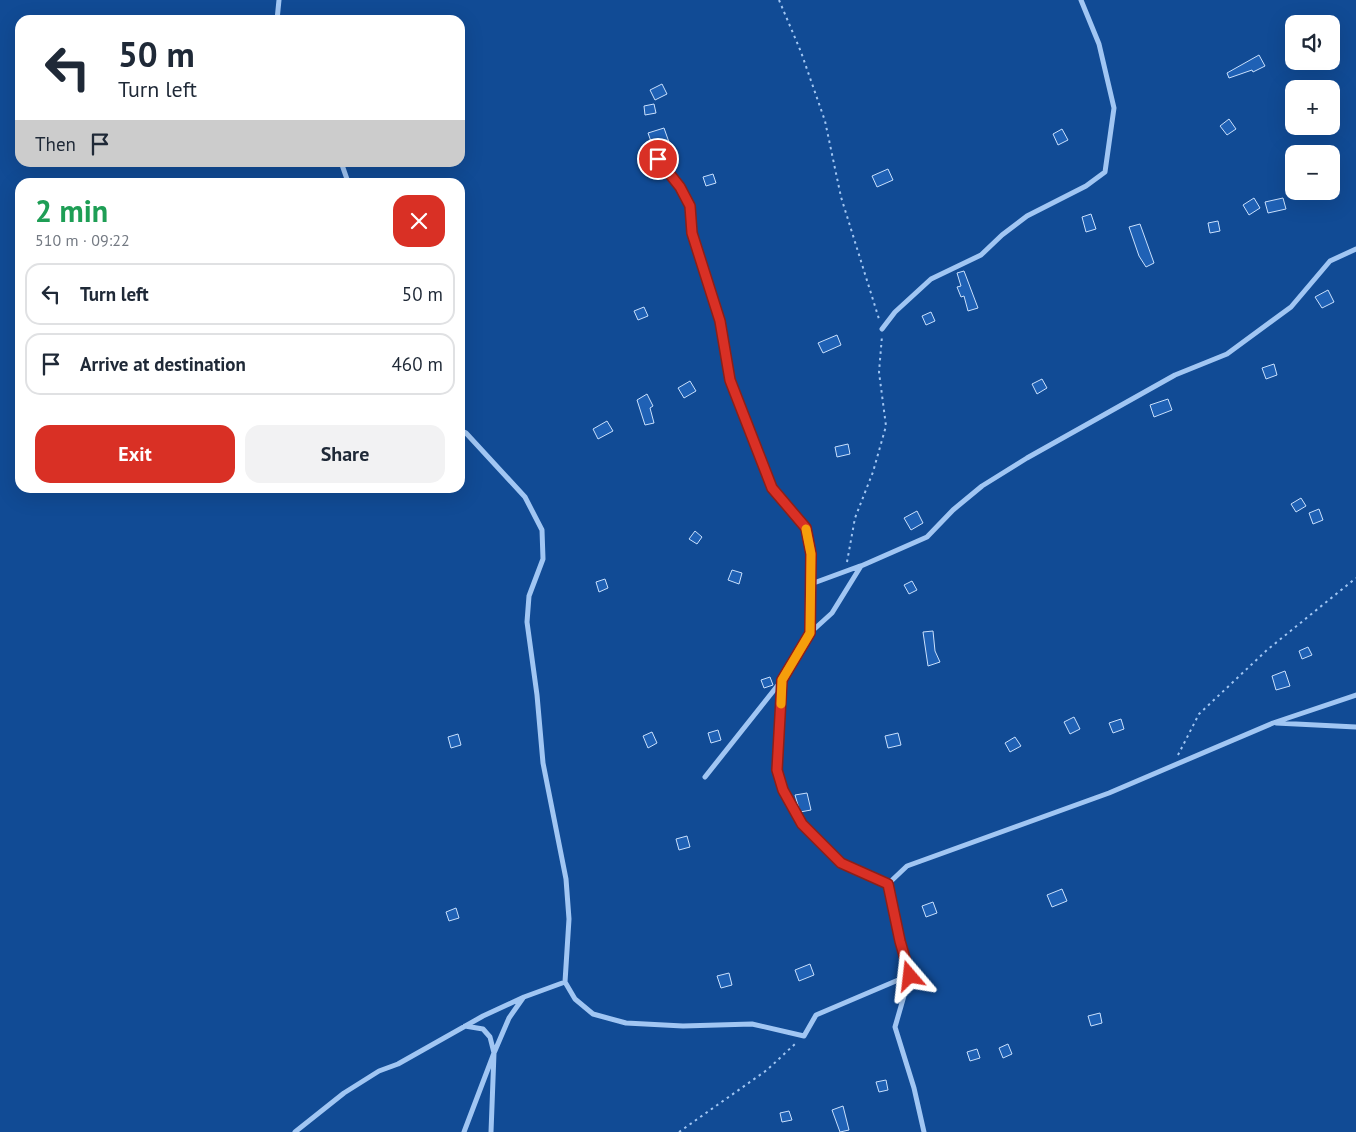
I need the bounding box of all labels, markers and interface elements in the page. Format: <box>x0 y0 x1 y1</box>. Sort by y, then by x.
map controls <box>1285 15 1340 200</box>
button: sound <box>1285 15 1340 70</box>
text: 50 m <box>118 31 195 77</box>
icon: left <box>35 35 100 100</box>
text: Turn left <box>118 75 197 103</box>
button: + <box>1285 80 1340 135</box>
icon: arrive <box>86 130 114 158</box>
text: Then <box>35 132 76 156</box>
pin <box>637 138 679 180</box>
icon: arrive <box>644 145 672 173</box>
button: − <box>1285 145 1340 200</box>
text: 2 min <box>35 191 108 230</box>
button: close <box>393 195 445 247</box>
text: 510 m · 09:22 <box>35 230 130 250</box>
icon: left <box>37 280 65 308</box>
text: Turn left <box>80 282 149 306</box>
text: 50 m <box>402 282 443 306</box>
icon: arrive <box>37 350 65 378</box>
text: Arrive at destination <box>80 352 246 376</box>
text: 460 m <box>391 352 443 376</box>
button: Exit <box>35 425 235 483</box>
button: Share <box>245 425 445 483</box>
position arrow <box>883 949 935 1001</box>

